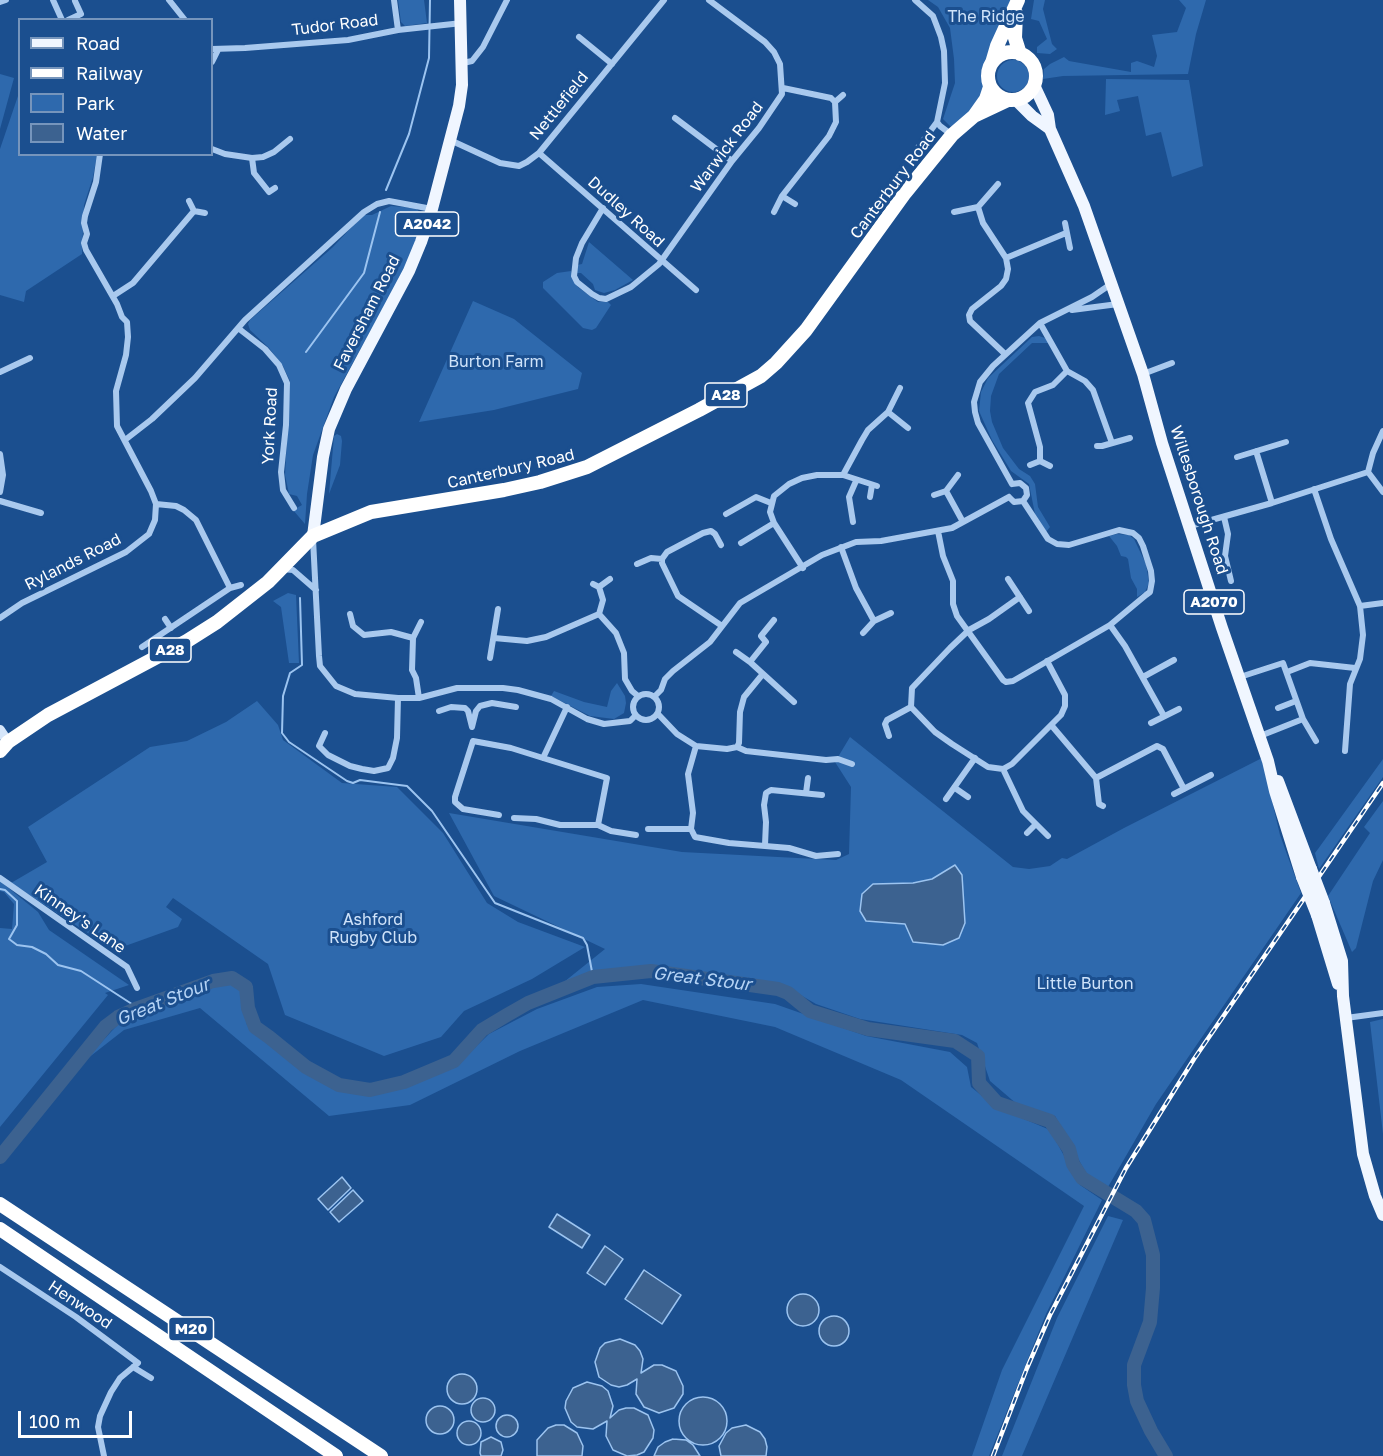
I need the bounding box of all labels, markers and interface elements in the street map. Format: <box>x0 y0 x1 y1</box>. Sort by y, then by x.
park label: The Ridge <box>947 7 1025 27</box>
street label: Tudor Road <box>291 10 379 40</box>
legend <box>18 18 213 156</box>
text: Road <box>76 32 120 54</box>
text: Railway <box>76 62 143 84</box>
street label: Nettlefield <box>526 68 592 144</box>
text: Park <box>76 92 115 114</box>
street label: Warwick Road <box>687 98 767 196</box>
text: Water <box>76 122 127 144</box>
street label: Canterbury Road <box>846 127 940 243</box>
street label: Dudley Road <box>584 172 668 252</box>
road number: A2042 <box>396 212 458 236</box>
street label: Faversham Road <box>330 252 404 374</box>
park label: Burton Farm <box>448 352 544 372</box>
road number: A28 <box>705 383 747 407</box>
street label: York Road <box>258 387 282 465</box>
street label: Willesborough Road <box>1166 423 1232 577</box>
street label: Canterbury Road <box>446 445 576 493</box>
street label: Rylands Road <box>22 530 124 594</box>
road number: A2070 <box>1184 590 1244 614</box>
road number: A28 <box>149 638 191 662</box>
street label: Kinney's Lane <box>31 880 129 958</box>
park label: Ashford Rugby Club <box>329 910 417 948</box>
water label: Great Stour <box>652 962 752 996</box>
water label: Great Stour <box>113 973 213 1031</box>
park label: Little Burton <box>1036 974 1134 994</box>
street label: Henwood <box>44 1277 116 1333</box>
road number: M20 <box>168 1317 213 1341</box>
scale bar <box>21 1399 135 1437</box>
text: 100 m <box>29 1410 80 1432</box>

